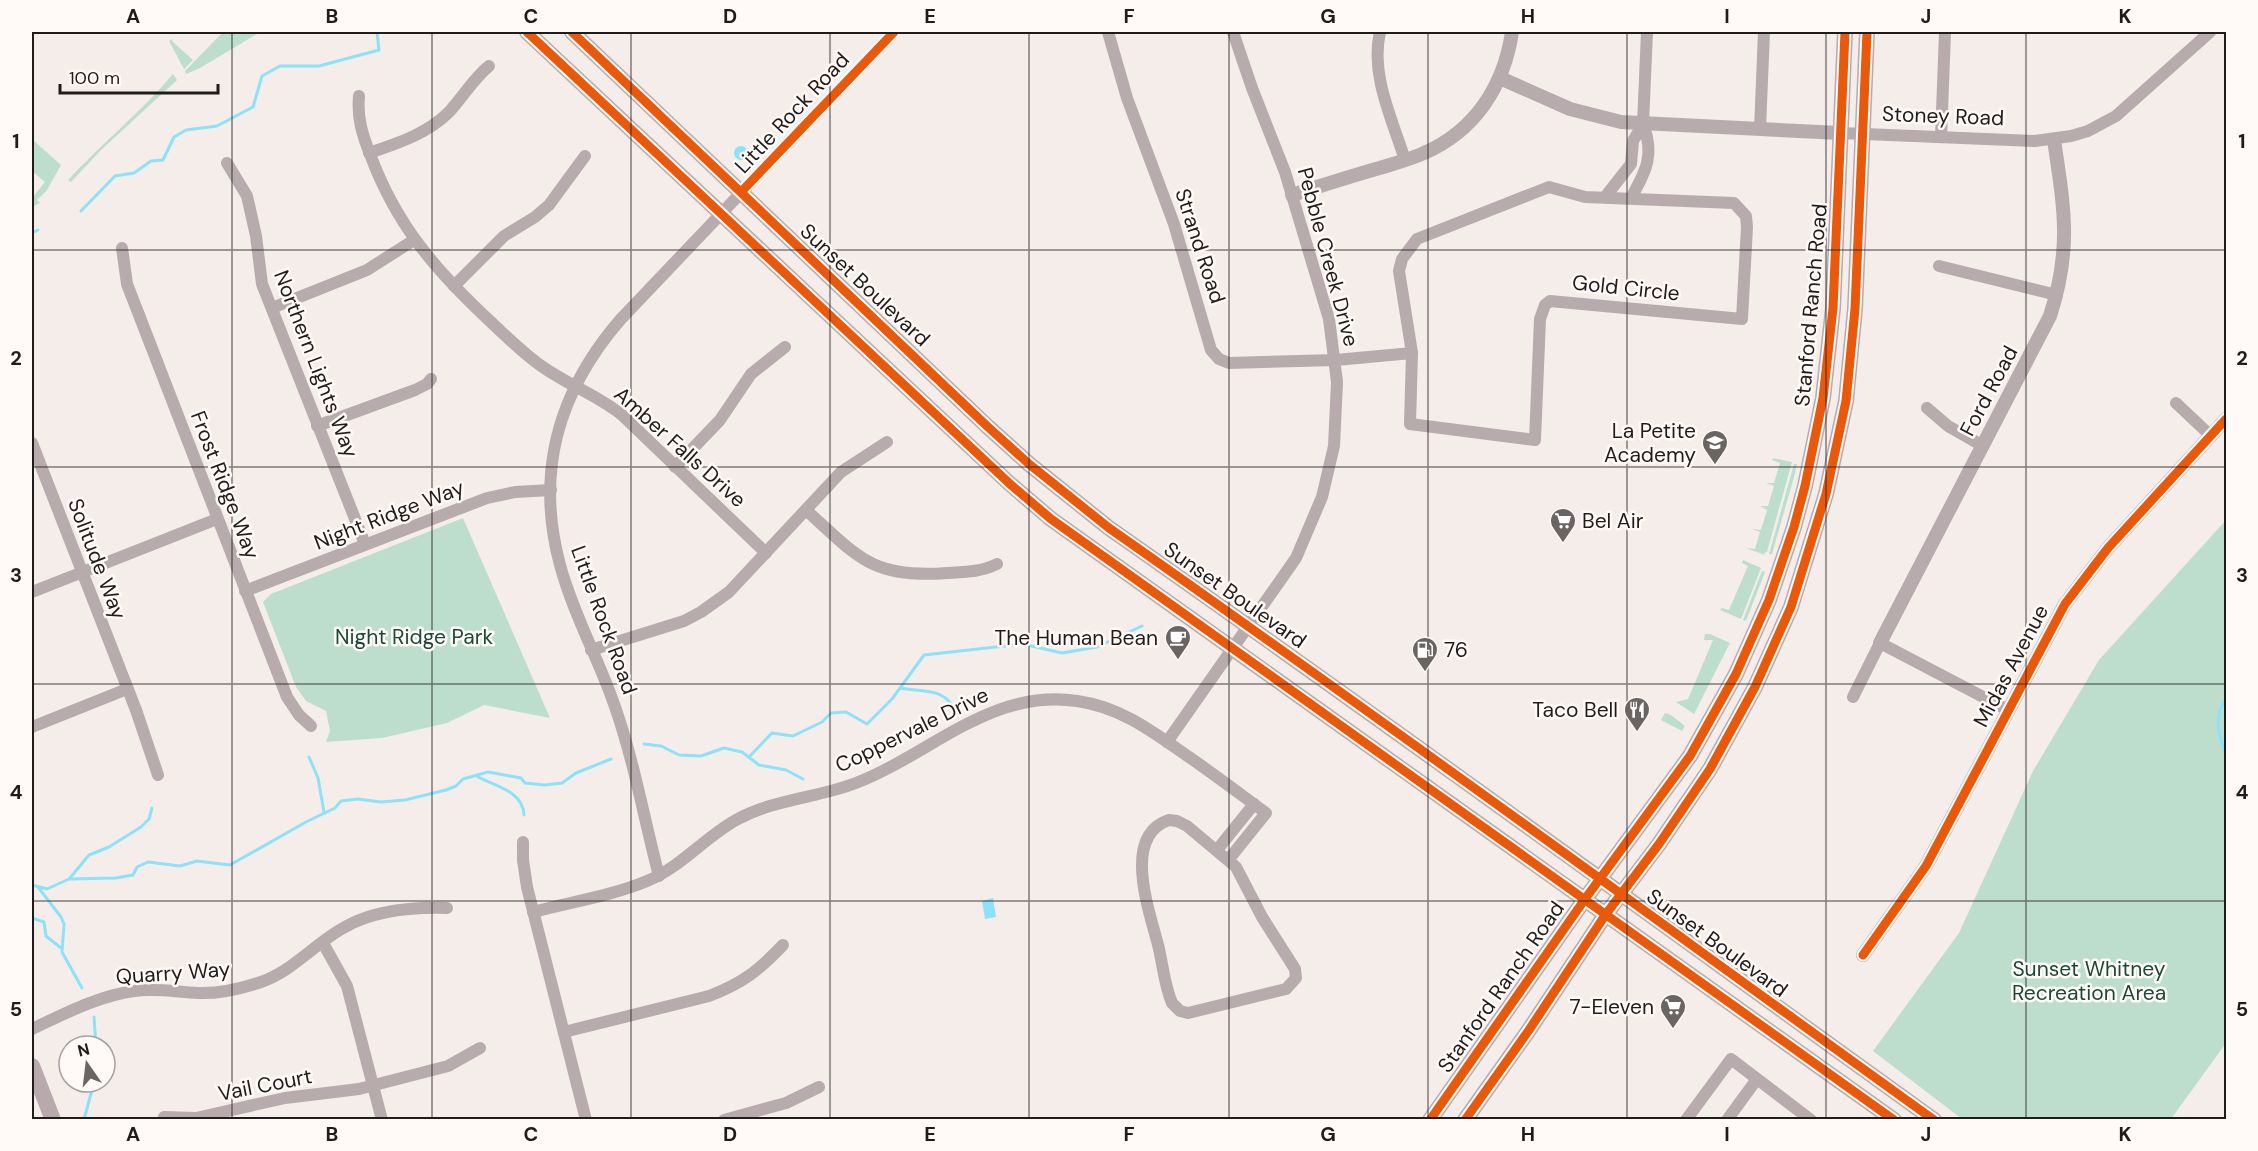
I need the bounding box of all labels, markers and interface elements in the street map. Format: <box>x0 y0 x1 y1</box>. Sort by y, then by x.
text: A <box>126 3 140 29</box>
text: B <box>326 3 338 29</box>
text: C <box>524 3 538 29</box>
text: D <box>723 3 737 29</box>
text: E <box>924 3 936 29</box>
text: F <box>1123 3 1135 29</box>
text: G <box>1320 3 1336 29</box>
text: H <box>1521 3 1535 29</box>
text: I <box>1724 3 1730 29</box>
text: J <box>1921 3 1931 29</box>
text: K <box>2118 3 2132 29</box>
street label: Little Rock Road <box>729 46 855 180</box>
scale bar <box>60 57 218 95</box>
text: 100 m <box>69 66 120 90</box>
street label: Stoney Road <box>1881 100 2005 132</box>
text: 1 <box>12 128 20 154</box>
text: 1 <box>2238 128 2246 154</box>
street label: Pebble Creek Drive <box>1291 164 1365 350</box>
street label: Strand Road <box>1168 185 1232 307</box>
street label: Stanford Ranch Road <box>1788 202 1834 408</box>
street label: Sunset Boulevard <box>794 217 936 353</box>
street label: Northern Lights Way <box>267 266 365 462</box>
street label: Gold Circle <box>1571 268 1681 308</box>
street label: Ford Road <box>1954 341 2024 441</box>
text: 2 <box>10 345 22 371</box>
text: 2 <box>2236 345 2248 371</box>
street label: Amber Falls Drive <box>608 380 752 514</box>
street label: Frost Ridge Way <box>184 407 266 563</box>
place label: La Petite Academy <box>1604 417 1696 469</box>
school or university icon: La Petite Academy <box>1700 428 1730 466</box>
street label: Night Ridge Way <box>310 473 468 557</box>
street label: Solitude Way <box>61 495 133 624</box>
supermarket icon: Bel Air <box>1548 506 1578 544</box>
place label: Bel Air <box>1582 507 1644 535</box>
street label: Sunset Boulevard <box>1158 535 1312 655</box>
street label: Little Rock Road <box>564 542 644 698</box>
text: 3 <box>10 562 22 588</box>
text: 3 <box>2236 562 2248 588</box>
street label: Midas Avenue <box>1967 600 2055 732</box>
park label: Night Ridge Park <box>335 623 493 651</box>
cafe icon: The Human Bean <box>1163 623 1193 661</box>
place label: The Human Bean <box>994 624 1158 652</box>
fuel station icon: 76 <box>1410 635 1440 673</box>
place label: 76 <box>1444 636 1468 664</box>
street label: Coppervale Drive <box>831 681 993 779</box>
restaurant icon: Taco Bell <box>1622 695 1652 733</box>
place label: Taco Bell <box>1532 696 1618 724</box>
text: 4 <box>10 779 23 805</box>
text: 4 <box>2236 779 2249 805</box>
street label: Sunset Boulevard <box>1641 882 1793 1004</box>
street label: Stanford Ranch Road <box>1431 896 1571 1078</box>
street label: Quarry Way <box>115 955 231 991</box>
park label: Sunset Whitney Recreation Area <box>2012 955 2166 1007</box>
supermarket icon: 7-Eleven <box>1658 992 1688 1030</box>
place label: 7-Eleven <box>1570 993 1654 1021</box>
text: 5 <box>10 996 22 1022</box>
text: 5 <box>2236 996 2248 1022</box>
north arrow <box>57 1034 117 1094</box>
text: N <box>75 1038 92 1062</box>
street label: Vail Court <box>216 1062 314 1108</box>
text: A <box>126 1121 140 1147</box>
text: B <box>326 1121 338 1147</box>
text: C <box>524 1121 538 1147</box>
text: D <box>723 1121 737 1147</box>
text: E <box>924 1121 936 1147</box>
text: F <box>1123 1121 1135 1147</box>
text: G <box>1320 1121 1336 1147</box>
text: H <box>1521 1121 1535 1147</box>
text: I <box>1724 1121 1730 1147</box>
text: J <box>1921 1121 1931 1147</box>
text: K <box>2118 1121 2132 1147</box>

